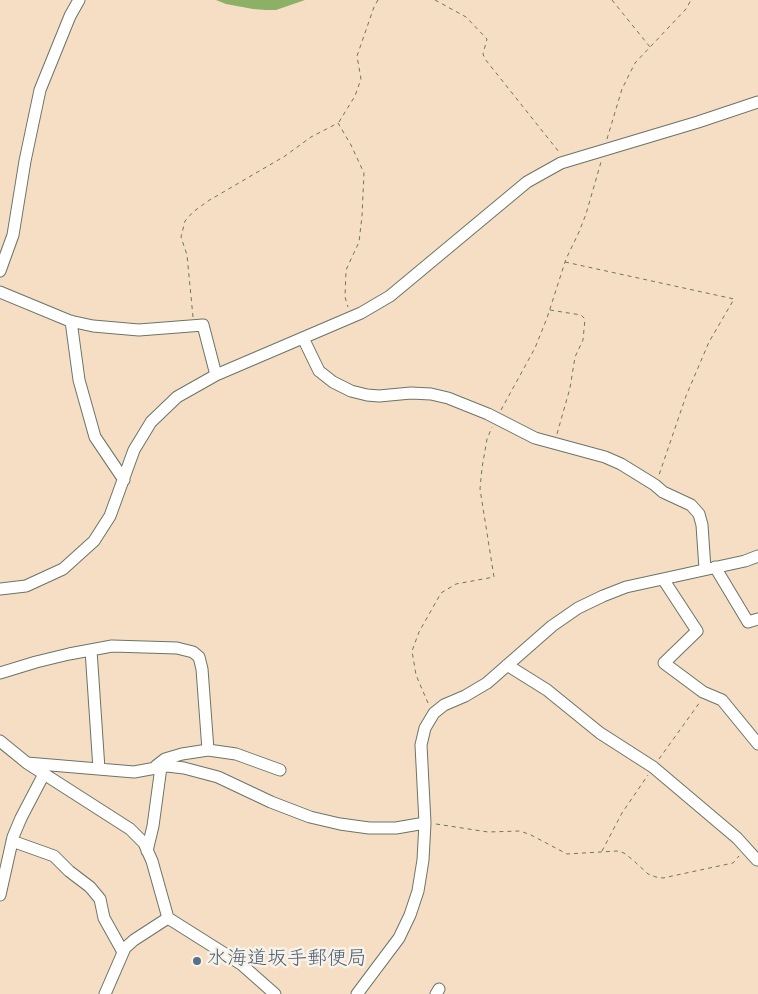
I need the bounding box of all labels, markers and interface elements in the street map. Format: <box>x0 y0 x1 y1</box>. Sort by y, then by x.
place label: 水海道坂手郵便局 <box>207 949 367 973</box>
marker: 水海道坂手郵便局 <box>191 955 203 967</box>

